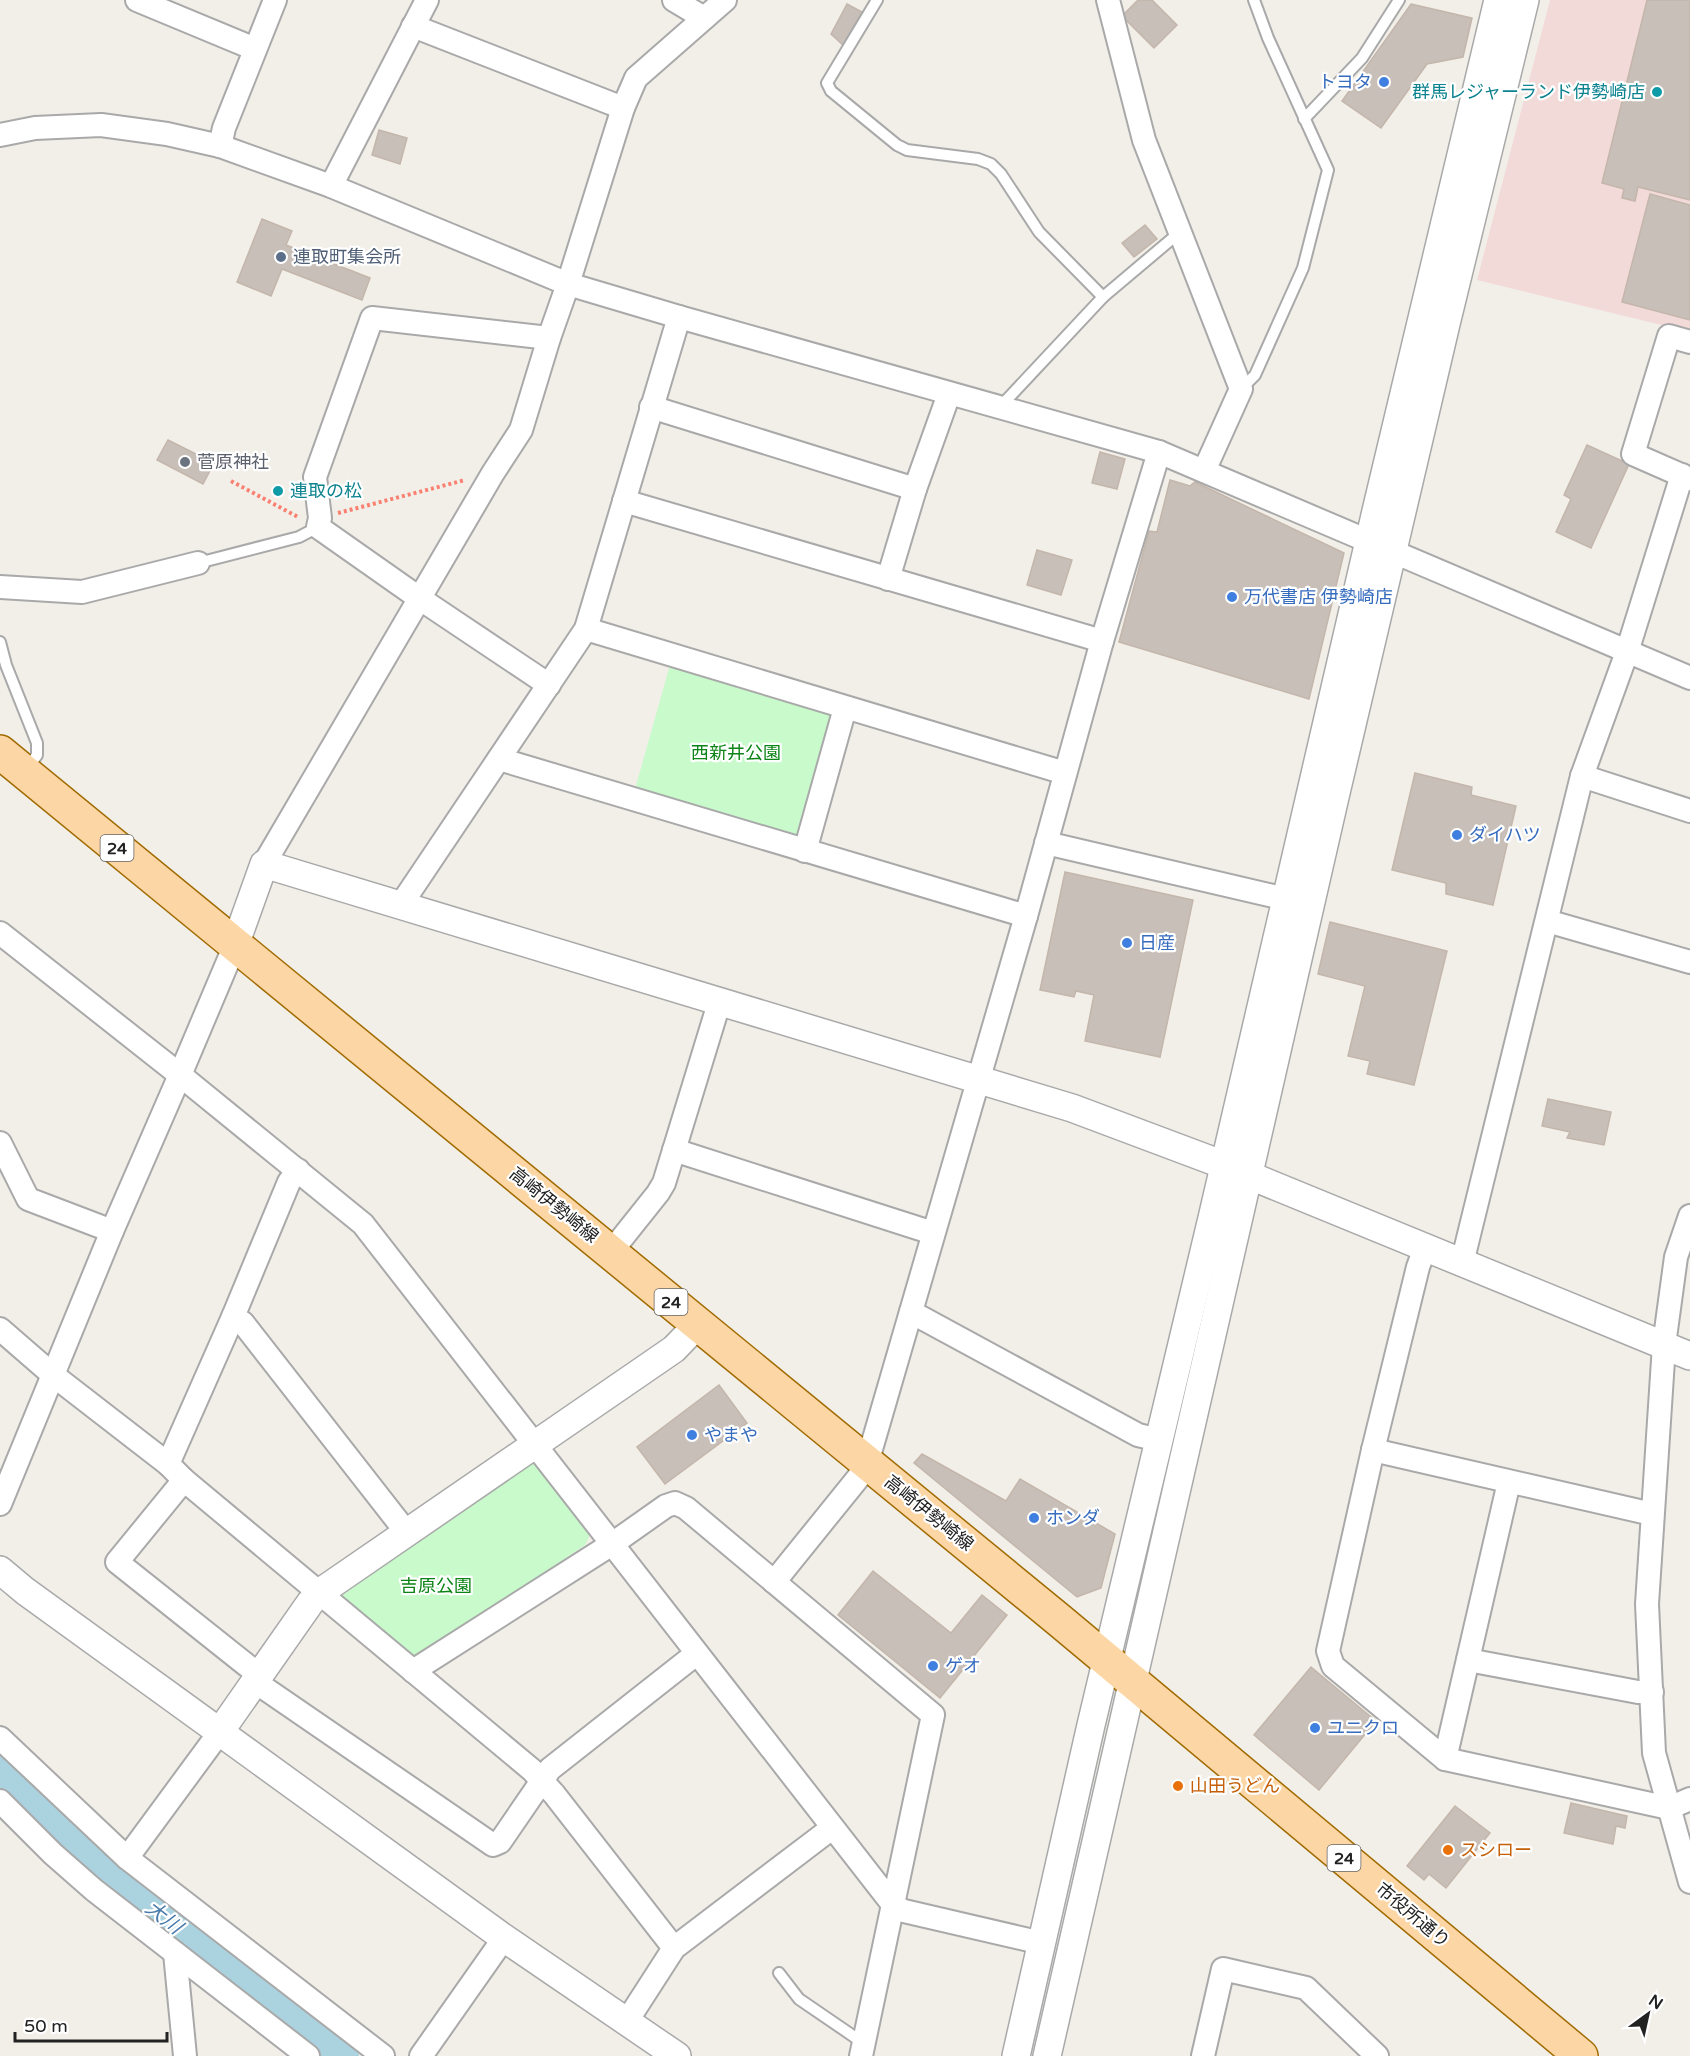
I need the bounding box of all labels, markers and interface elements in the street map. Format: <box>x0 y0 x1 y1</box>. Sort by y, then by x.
place label: トヨタ <box>1318 71 1372 93</box>
marker: トヨタ <box>1377 75 1391 89</box>
place label: 群馬レジャーランド伊勢崎店 <box>1412 81 1645 103</box>
marker: 群馬レジャーランド伊勢崎店 <box>1650 85 1664 99</box>
place label: 連取町集会所 <box>293 246 401 268</box>
marker: 連取町集会所 <box>274 250 288 264</box>
place label: 菅原神社 <box>197 451 269 473</box>
marker: 菅原神社 <box>178 455 192 469</box>
place label: 連取の松 <box>290 480 362 502</box>
marker: 連取の松 <box>271 484 285 498</box>
place label: 万代書店 伊勢崎店 <box>1244 586 1393 608</box>
marker: 万代書店 伊勢崎店 <box>1225 590 1239 604</box>
park label: 西新井公園 <box>691 742 781 764</box>
place label: ダイハツ <box>1469 824 1541 846</box>
marker: ダイハツ <box>1450 828 1464 842</box>
road number: 24 <box>100 835 134 861</box>
place label: 日産 <box>1139 932 1175 954</box>
marker: 日産 <box>1120 936 1134 950</box>
street label: 高崎伊勢崎線 <box>505 1162 603 1248</box>
road number: 24 <box>654 1289 688 1315</box>
place label: やまや <box>704 1424 758 1446</box>
marker: やまや <box>685 1428 699 1442</box>
street label: 高崎伊勢崎線 <box>880 1470 978 1556</box>
place label: ホンダ <box>1046 1507 1100 1529</box>
marker: ホンダ <box>1027 1511 1041 1525</box>
park label: 吉原公園 <box>400 1575 472 1597</box>
place label: ゲオ <box>945 1655 981 1677</box>
marker: ゲオ <box>926 1659 940 1673</box>
place label: ユニクロ <box>1327 1717 1399 1739</box>
marker: ユニクロ <box>1308 1721 1322 1735</box>
place label: 山田うどん <box>1190 1775 1280 1797</box>
marker: 山田うどん <box>1171 1779 1185 1793</box>
place label: スシロー <box>1460 1839 1532 1861</box>
marker: スシロー <box>1441 1843 1455 1857</box>
road number: 24 <box>1328 1845 1360 1871</box>
street label: 市役所通り <box>1371 1878 1455 1952</box>
water label: 大川 <box>140 1896 188 1941</box>
north arrow <box>1618 1984 1678 2044</box>
text: N <box>1645 1990 1666 2014</box>
scale bar <box>15 2005 166 2043</box>
text: 50 m <box>24 2015 68 2037</box>

